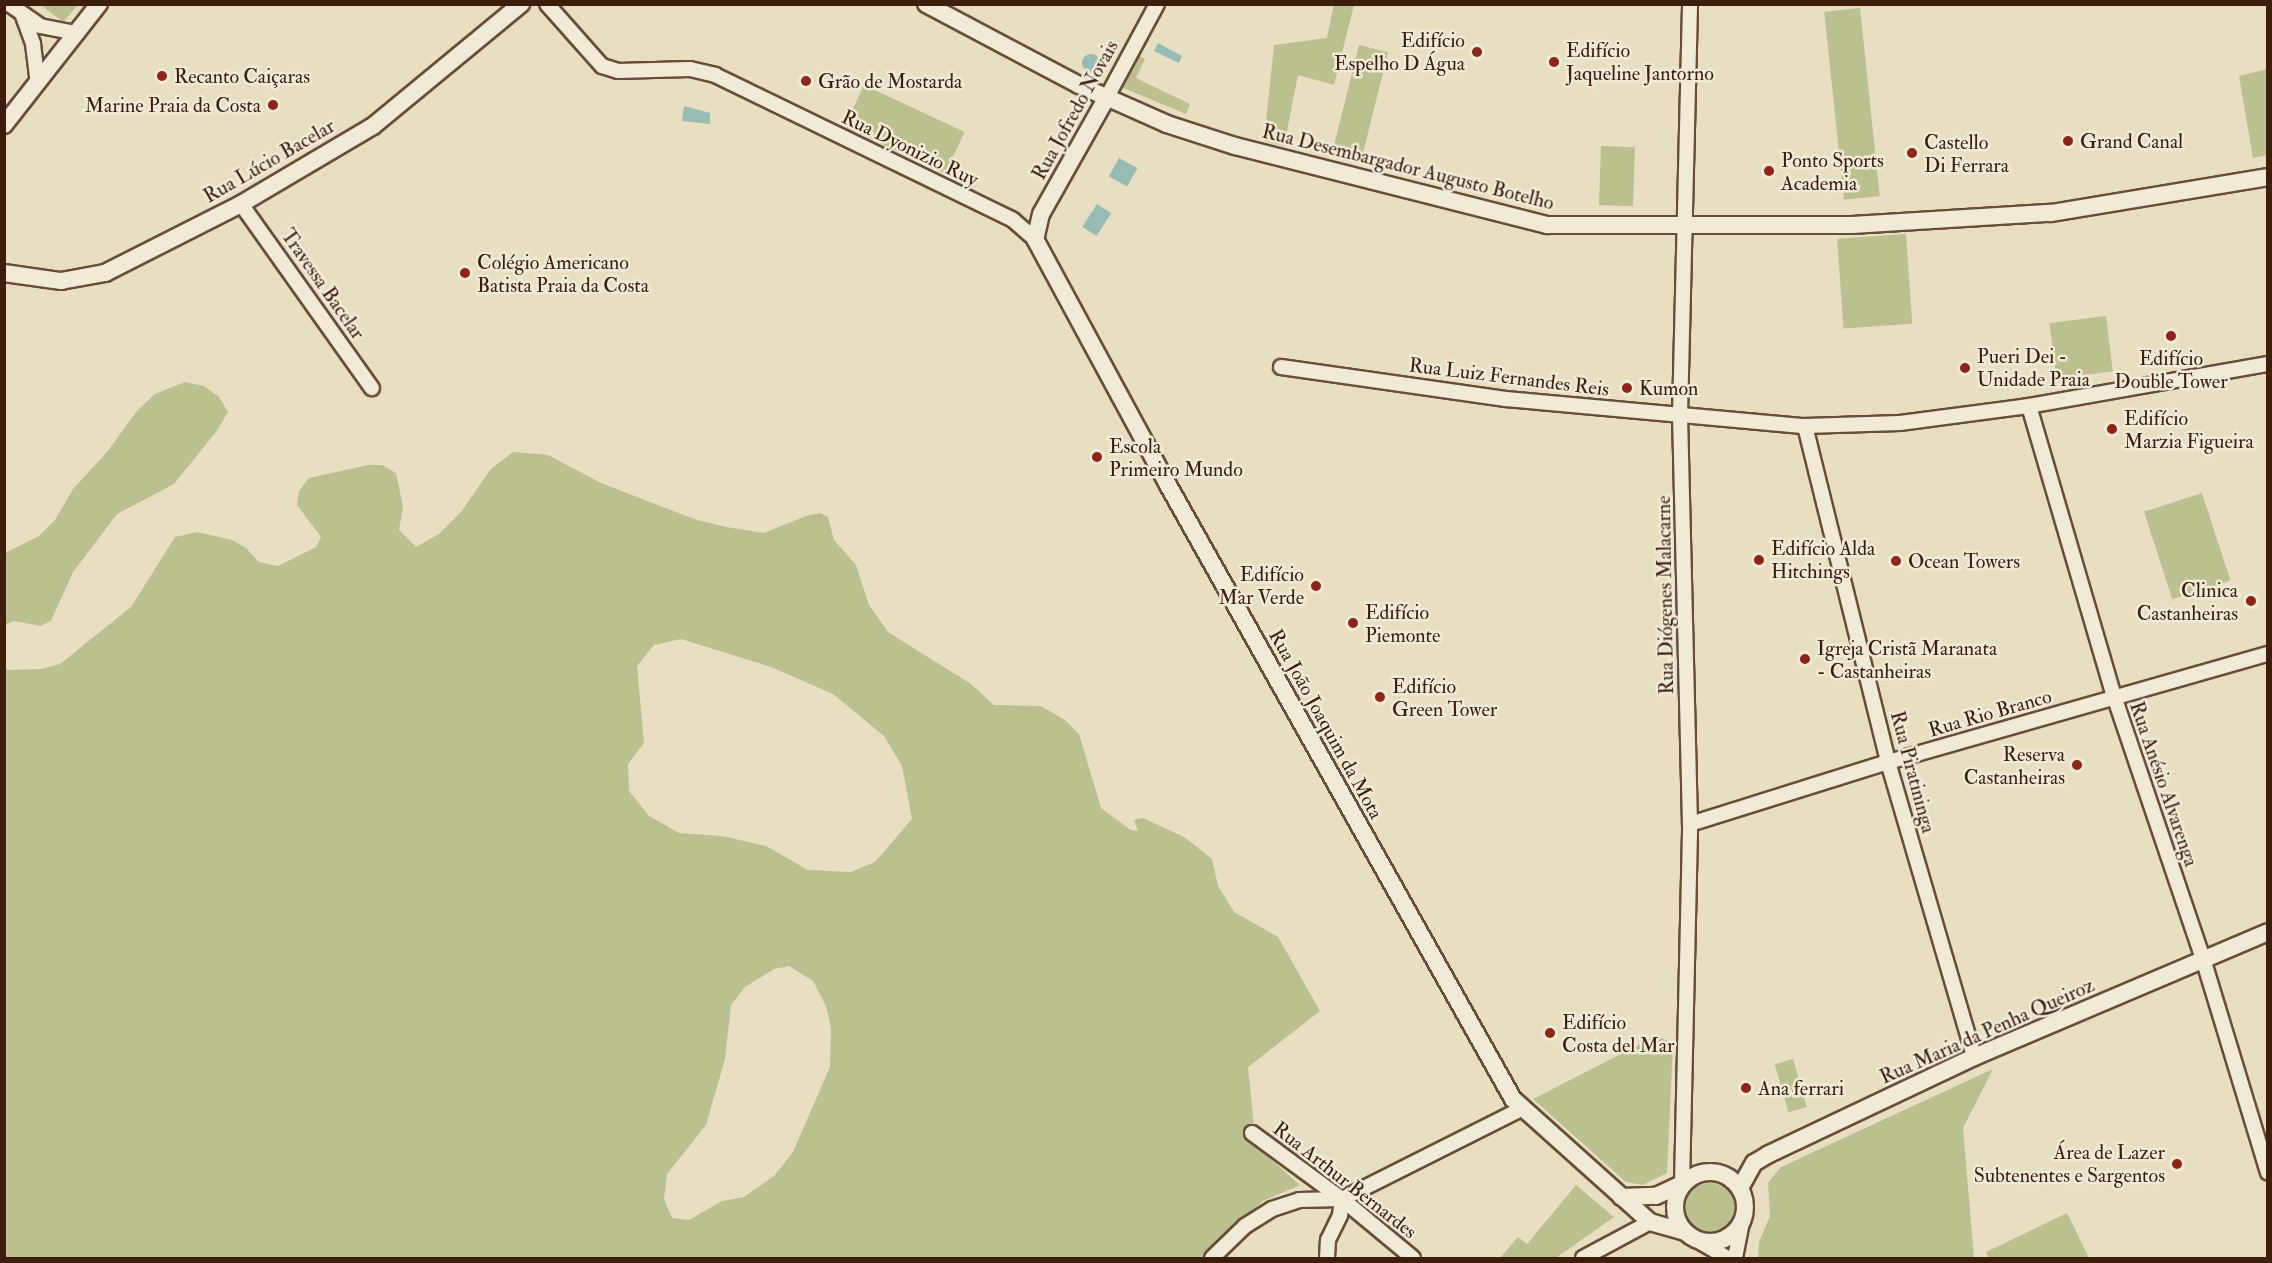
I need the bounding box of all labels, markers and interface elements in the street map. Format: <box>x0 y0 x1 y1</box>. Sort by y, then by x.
place label: Edifício Espelho D Água <box>1334 28 1465 75</box>
street label: Rua Jofredo Novais <box>1027 36 1123 184</box>
place label: Edifício Jaqueline Jantorno <box>1566 39 1714 86</box>
marker: Edifício Espelho D Água <box>1470 45 1484 59</box>
marker: Edifício Jaqueline Jantorno <box>1547 55 1561 69</box>
place label: Recanto Caiçaras <box>174 64 310 88</box>
marker: Recanto Caiçaras <box>155 69 169 83</box>
place label: Grão de Mostarda <box>818 69 962 93</box>
marker: Grão de Mostarda <box>799 74 813 88</box>
place label: Marine Praia da Costa <box>85 93 261 117</box>
marker: Marine Praia da Costa <box>266 98 280 112</box>
street label: Rua Dyonizio Ruy <box>838 105 982 191</box>
street label: Rua Lúcio Bacelar <box>199 114 339 208</box>
street label: Rua Desembargador Augusto Botelho <box>1260 119 1556 215</box>
place label: Grand Canal <box>2080 129 2183 153</box>
place label: Castello Di Ferrara <box>1924 130 2009 177</box>
marker: Grand Canal <box>2061 134 2075 148</box>
marker: Castello Di Ferrara <box>1905 146 1919 160</box>
place label: Ponto Sports Academia <box>1781 148 1884 195</box>
marker: Ponto Sports Academia <box>1762 164 1776 178</box>
street label: Travessa Bacelar <box>276 224 370 344</box>
place label: Colégio Americano Batista Praia da Costa <box>477 250 649 297</box>
marker: Colégio Americano Batista Praia da Costa <box>458 266 472 280</box>
marker: Edifício Double Tower <box>2164 329 2178 343</box>
place label: Pueri Dei - Unidade Praia <box>1977 344 2090 391</box>
place label: Edifício Double Tower <box>2114 346 2228 393</box>
street label: Rua Luiz Fernandes Reis <box>1407 353 1611 401</box>
marker: Pueri Dei - Unidade Praia <box>1958 361 1972 375</box>
place label: Kumon <box>1639 376 1698 400</box>
marker: Kumon <box>1620 381 1634 395</box>
place label: Edifício Marzia Figueira <box>2124 406 2254 453</box>
marker: Edifício Marzia Figueira <box>2105 422 2119 436</box>
place label: Escola Primeiro Mundo <box>1109 434 1243 481</box>
marker: Escola Primeiro Mundo <box>1090 450 1104 464</box>
street label: Rua Diógenes Malacarne <box>1651 495 1679 695</box>
place label: Edifício Alda Hitchings <box>1771 536 1875 583</box>
place label: Ocean Towers <box>1908 549 2020 573</box>
marker: Edifício Alda Hitchings <box>1752 553 1766 567</box>
marker: Ocean Towers <box>1889 554 1903 568</box>
place label: Edifício Mar Verde <box>1219 562 1304 609</box>
place label: Clinica Castanheiras <box>2137 578 2238 625</box>
marker: Edifício Mar Verde <box>1309 579 1323 593</box>
marker: Clinica Castanheiras <box>2242 592 2260 610</box>
place label: Edifício Piemonte <box>1365 600 1440 647</box>
marker: Edifício Piemonte <box>1346 616 1360 630</box>
street label: Rua João Joaquim da Mota <box>1264 625 1388 823</box>
place label: Igreja Cristã Maranata - Castanheiras <box>1817 636 1997 683</box>
marker: Igreja Cristã Maranata - Castanheiras <box>1798 652 1812 666</box>
place label: Edifício Green Tower <box>1392 674 1497 721</box>
street label: Rua Rio Branco <box>1926 684 2054 742</box>
marker: Edifício Green Tower <box>1373 690 1387 704</box>
street label: Rua Anésio Alvarenga <box>2125 698 2203 870</box>
street label: Rua Piratininga <box>1885 708 1941 836</box>
place label: Reserva Castanheiras <box>1964 742 2065 789</box>
marker: Reserva Castanheiras <box>2070 758 2084 772</box>
street label: Rua Maria da Penha Queiroz <box>1876 973 2098 1089</box>
place label: Edifício Costa del Mar <box>1562 1010 1674 1057</box>
marker: Edifício Costa del Mar <box>1543 1026 1557 1040</box>
place label: Ana ferrari <box>1758 1076 1844 1100</box>
marker: Ana ferrari <box>1739 1081 1753 1095</box>
street label: Rua Arthur Bernardes <box>1268 1116 1422 1244</box>
place label: Área de Lazer Subtenentes e Sargentos <box>1974 1140 2165 1187</box>
marker: Área de Lazer Subtenentes e Sargentos <box>2170 1157 2184 1171</box>

